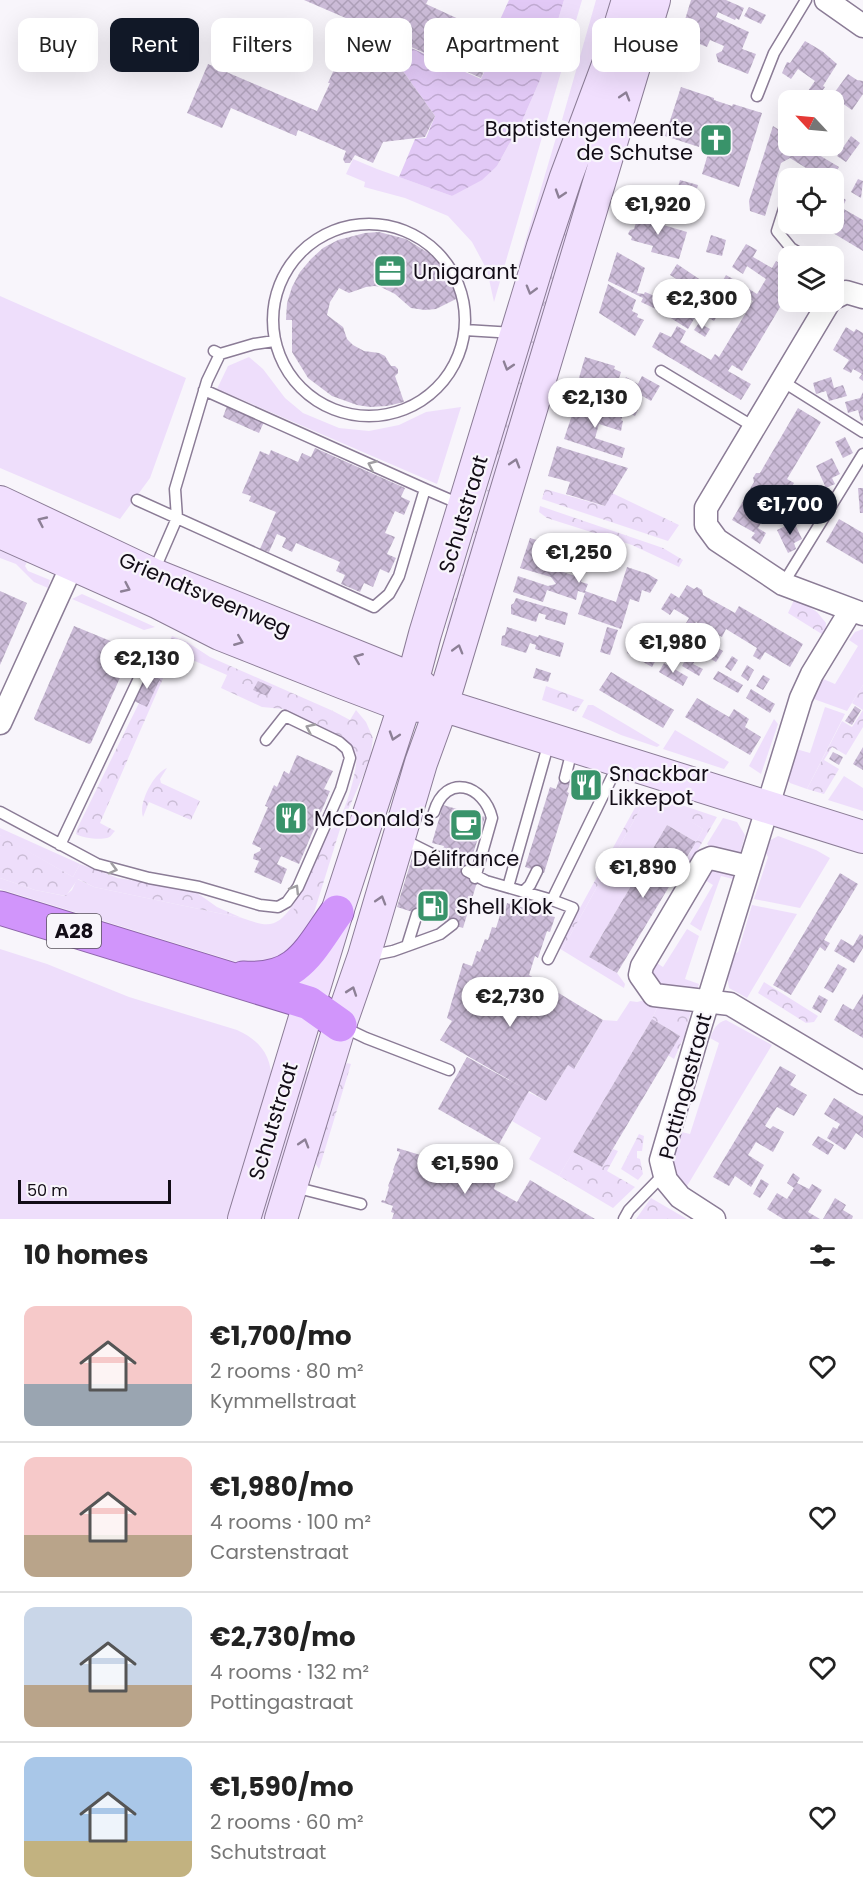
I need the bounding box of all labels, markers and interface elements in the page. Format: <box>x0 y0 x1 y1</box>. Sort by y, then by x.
chip: Buy <box>18 18 98 72</box>
chip: Rent <box>110 18 199 72</box>
chip: Filters <box>211 18 313 72</box>
chip: New <box>325 18 412 72</box>
chip: Apartment <box>424 18 580 72</box>
chip: House <box>592 18 700 72</box>
north arrow <box>778 90 844 156</box>
map controls <box>778 90 844 312</box>
one-way arrow <box>618 91 630 102</box>
place label: Baptistengemeente de Schutse <box>485 114 693 167</box>
church icon: Baptistengemeente de Schutse <box>698 122 734 158</box>
button: locate <box>778 168 844 234</box>
pin: €1,920 <box>609 185 707 236</box>
one-way arrow <box>555 188 568 199</box>
text: €1,920 <box>625 190 691 218</box>
button: layers <box>778 246 844 312</box>
office icon: Unigarant <box>372 253 408 289</box>
place label: Unigarant <box>413 257 517 286</box>
pin: €2,300 <box>653 279 751 330</box>
one-way arrow <box>526 284 538 295</box>
text: €2,300 <box>666 284 738 312</box>
one-way arrow <box>503 360 515 371</box>
pin: €2,130 <box>546 378 644 429</box>
text: €2,130 <box>562 383 628 411</box>
street label: Schutstraat <box>431 451 495 577</box>
one-way arrow <box>508 458 520 469</box>
one-way arrow <box>367 460 378 472</box>
pin: €1,700 <box>741 485 839 536</box>
text: €1,700 <box>757 490 823 518</box>
one-way arrow <box>37 516 48 528</box>
pin: €1,250 <box>530 533 628 584</box>
text: €1,250 <box>546 538 612 566</box>
street label: Griendtsveenweg <box>115 545 295 643</box>
one-way arrow <box>120 581 131 593</box>
pin: €1,980 <box>624 623 722 674</box>
text: €1,980 <box>639 628 707 656</box>
one-way arrow <box>232 634 243 646</box>
pin: €2,130 <box>98 639 196 690</box>
text: €2,130 <box>114 644 180 672</box>
one-way arrow <box>451 644 463 655</box>
one-way arrow <box>354 653 365 665</box>
one-way arrow <box>305 723 316 735</box>
one-way arrow <box>389 730 401 741</box>
place label: Snackbar Likkepot <box>609 759 709 812</box>
restaurant icon: Snackbar Likkepot <box>568 767 604 803</box>
restaurant icon: McDonald's <box>273 800 309 836</box>
place label: McDonald's <box>314 804 434 833</box>
cafe icon: Délifrance <box>448 807 484 843</box>
place label: Délifrance <box>413 844 519 873</box>
pin: €1,890 <box>594 848 692 899</box>
text: €1,890 <box>609 853 677 881</box>
one-way arrow <box>108 861 118 874</box>
one-way arrow <box>288 885 300 895</box>
fuel station icon: Shell Klok <box>415 888 451 924</box>
place label: Shell Klok <box>456 892 553 921</box>
one-way arrow <box>374 895 386 906</box>
road number: A28 <box>47 914 101 948</box>
pin: €2,730 <box>461 977 559 1028</box>
text: €2,730 <box>476 982 544 1010</box>
one-way arrow <box>345 986 358 997</box>
street label: Pottingastraat <box>652 1010 718 1162</box>
street label: Schutstraat <box>241 1058 305 1184</box>
one-way arrow <box>297 1138 309 1149</box>
pin: €1,590 <box>416 1144 514 1195</box>
text: €1,590 <box>431 1149 499 1177</box>
scale bar <box>18 1177 171 1204</box>
text: 50 m <box>27 1179 68 1202</box>
text: 10 homes <box>24 1237 148 1273</box>
icon: filters <box>806 1239 839 1272</box>
text: €1,700/mo <box>210 1318 352 1354</box>
icon: home <box>72 1330 144 1402</box>
icon: heart <box>806 1350 839 1383</box>
text: 2 rooms · 80 m² <box>210 1357 364 1385</box>
text: Kymmellstraat <box>210 1387 356 1415</box>
text: €1,980/mo <box>210 1469 354 1505</box>
icon: home <box>72 1481 144 1553</box>
icon: heart <box>806 1501 839 1534</box>
text: 4 rooms · 100 m² <box>210 1508 371 1536</box>
text: Carstenstraat <box>210 1538 349 1566</box>
text: €2,730/mo <box>210 1619 355 1655</box>
icon: home <box>72 1631 144 1703</box>
icon: heart <box>806 1651 839 1684</box>
text: 4 rooms · 132 m² <box>210 1658 369 1686</box>
text: Pottingastraat <box>210 1688 353 1716</box>
text: €1,590/mo <box>210 1769 354 1805</box>
icon: home <box>72 1781 144 1853</box>
icon: heart <box>806 1801 839 1834</box>
text: 2 rooms · 60 m² <box>210 1808 364 1836</box>
text: Schutstraat <box>210 1838 326 1866</box>

